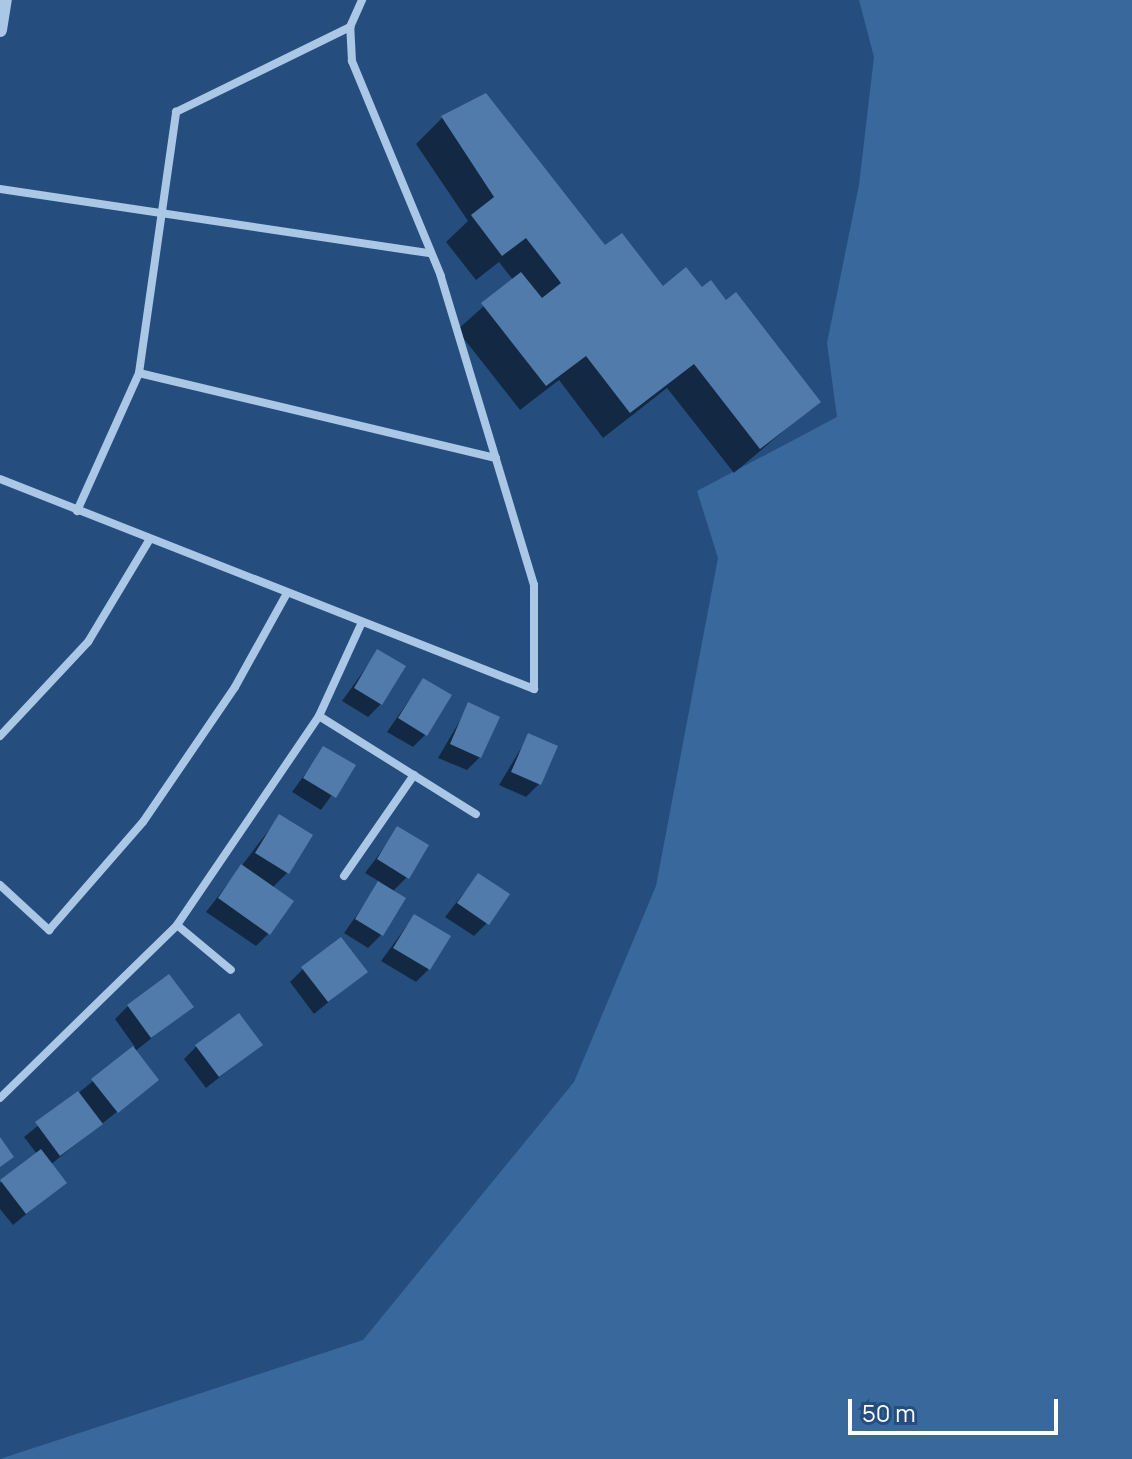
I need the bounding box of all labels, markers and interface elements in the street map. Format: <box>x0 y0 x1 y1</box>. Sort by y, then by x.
scale bar <box>852 1383 1062 1433</box>
text: 50 m <box>862 1396 916 1429</box>

